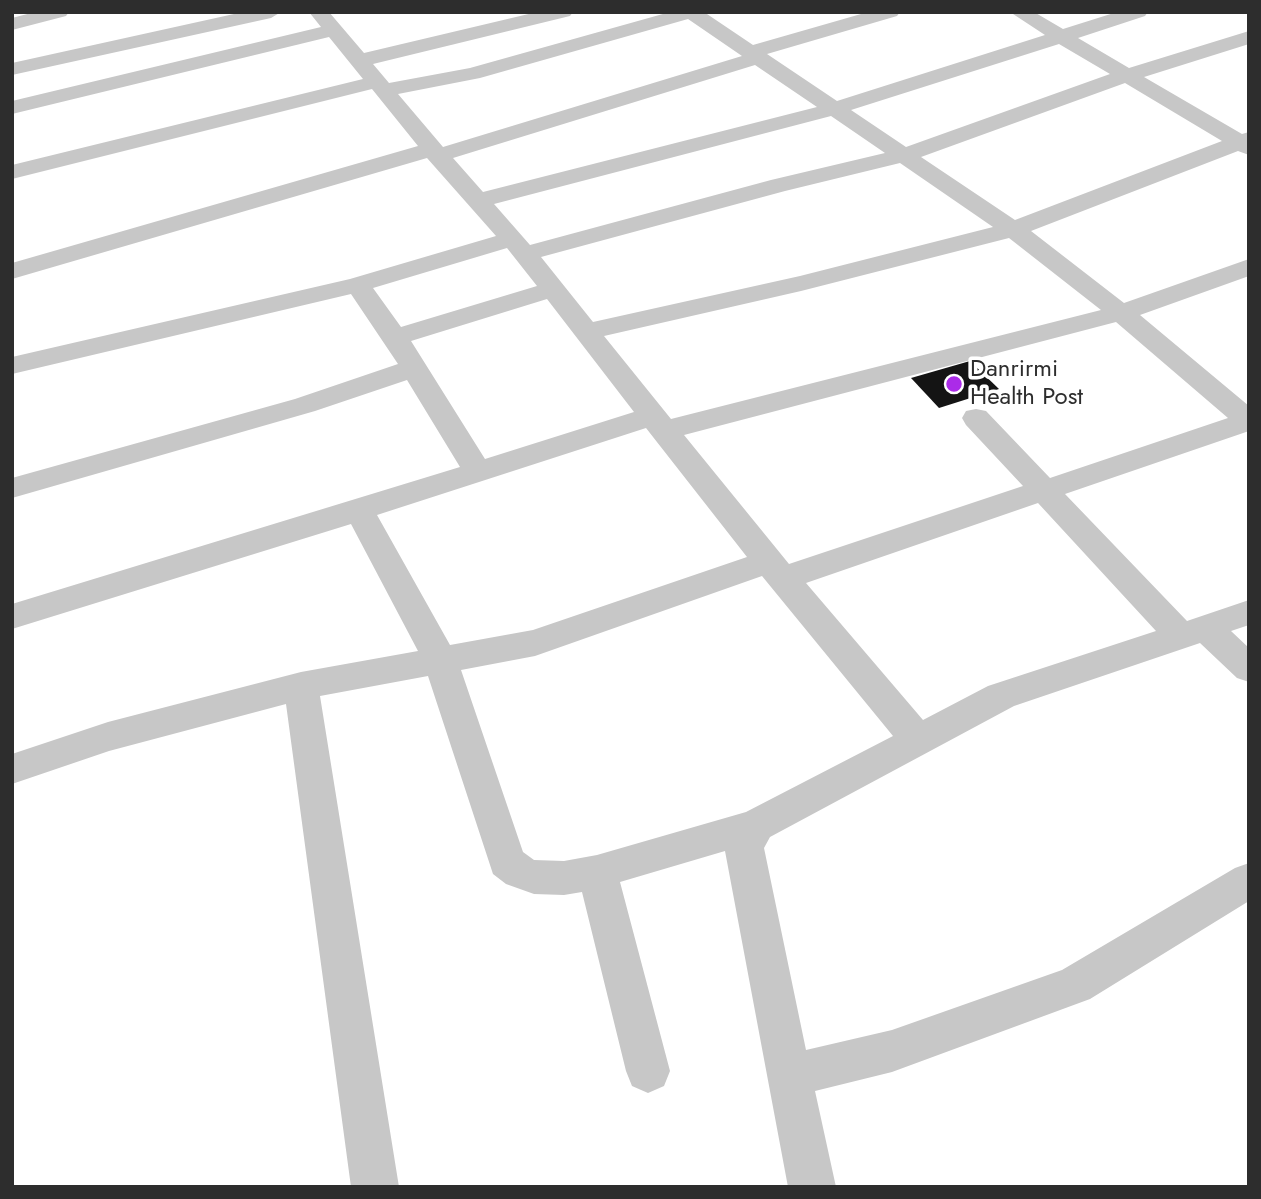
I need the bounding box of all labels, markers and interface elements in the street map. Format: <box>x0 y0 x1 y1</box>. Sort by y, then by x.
place label: Danrirmi Health Post <box>970 356 1083 412</box>
marker: Danrirmi Health Post <box>944 374 964 394</box>

